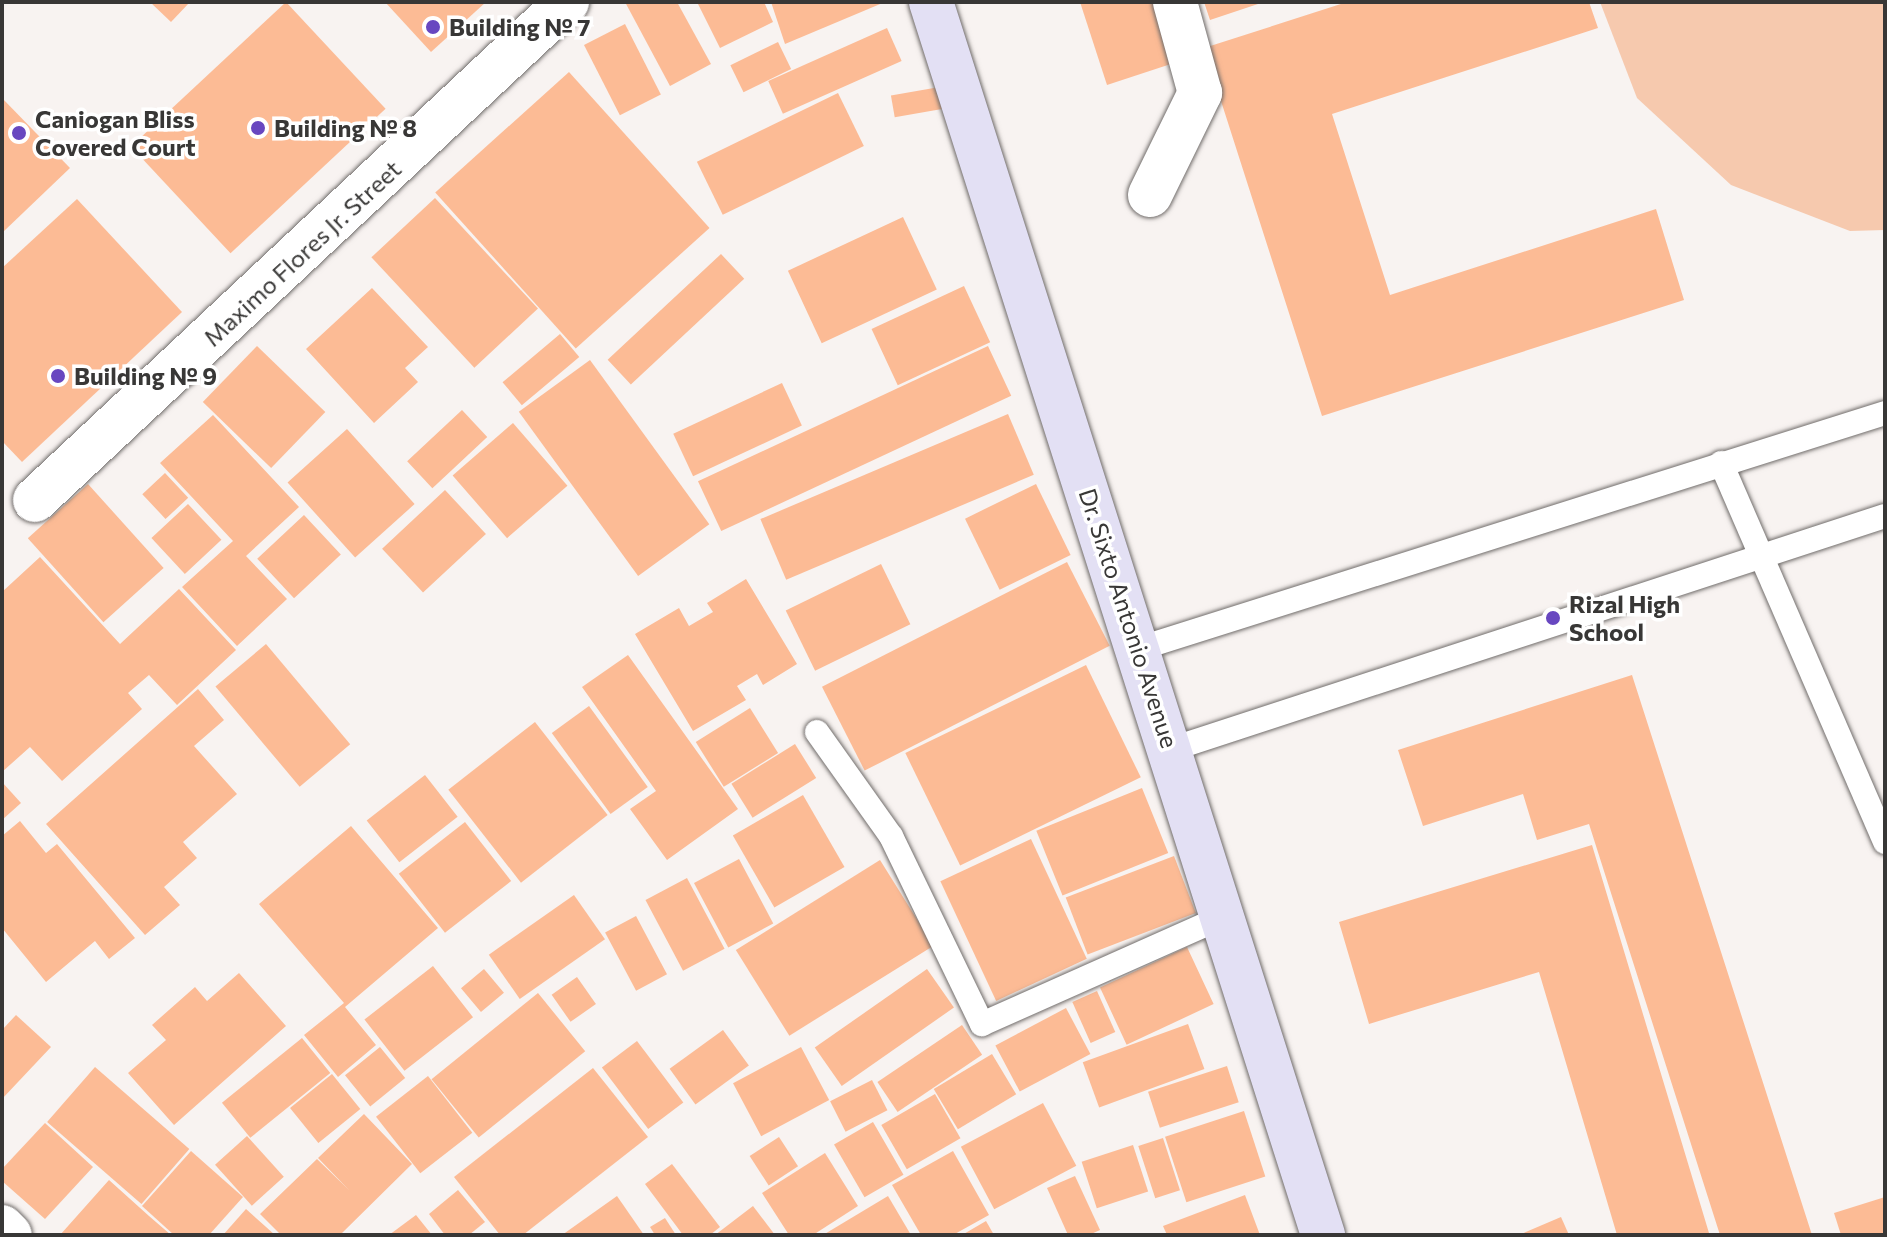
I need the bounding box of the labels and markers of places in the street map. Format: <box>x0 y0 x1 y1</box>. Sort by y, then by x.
place label: Building № 7 <box>449 13 590 41</box>
marker: Building № 7 <box>424 18 442 36</box>
place label: Caniogan Bliss Covered Court <box>35 105 196 161</box>
place label: Building № 8 <box>274 114 417 142</box>
marker: Building № 8 <box>249 119 267 137</box>
marker: Caniogan Bliss Covered Court <box>10 124 28 142</box>
place label: Building № 9 <box>74 362 217 390</box>
marker: Building № 9 <box>49 367 67 385</box>
place label: Rizal High School <box>1569 590 1680 646</box>
marker: Rizal High School <box>1544 609 1562 627</box>

